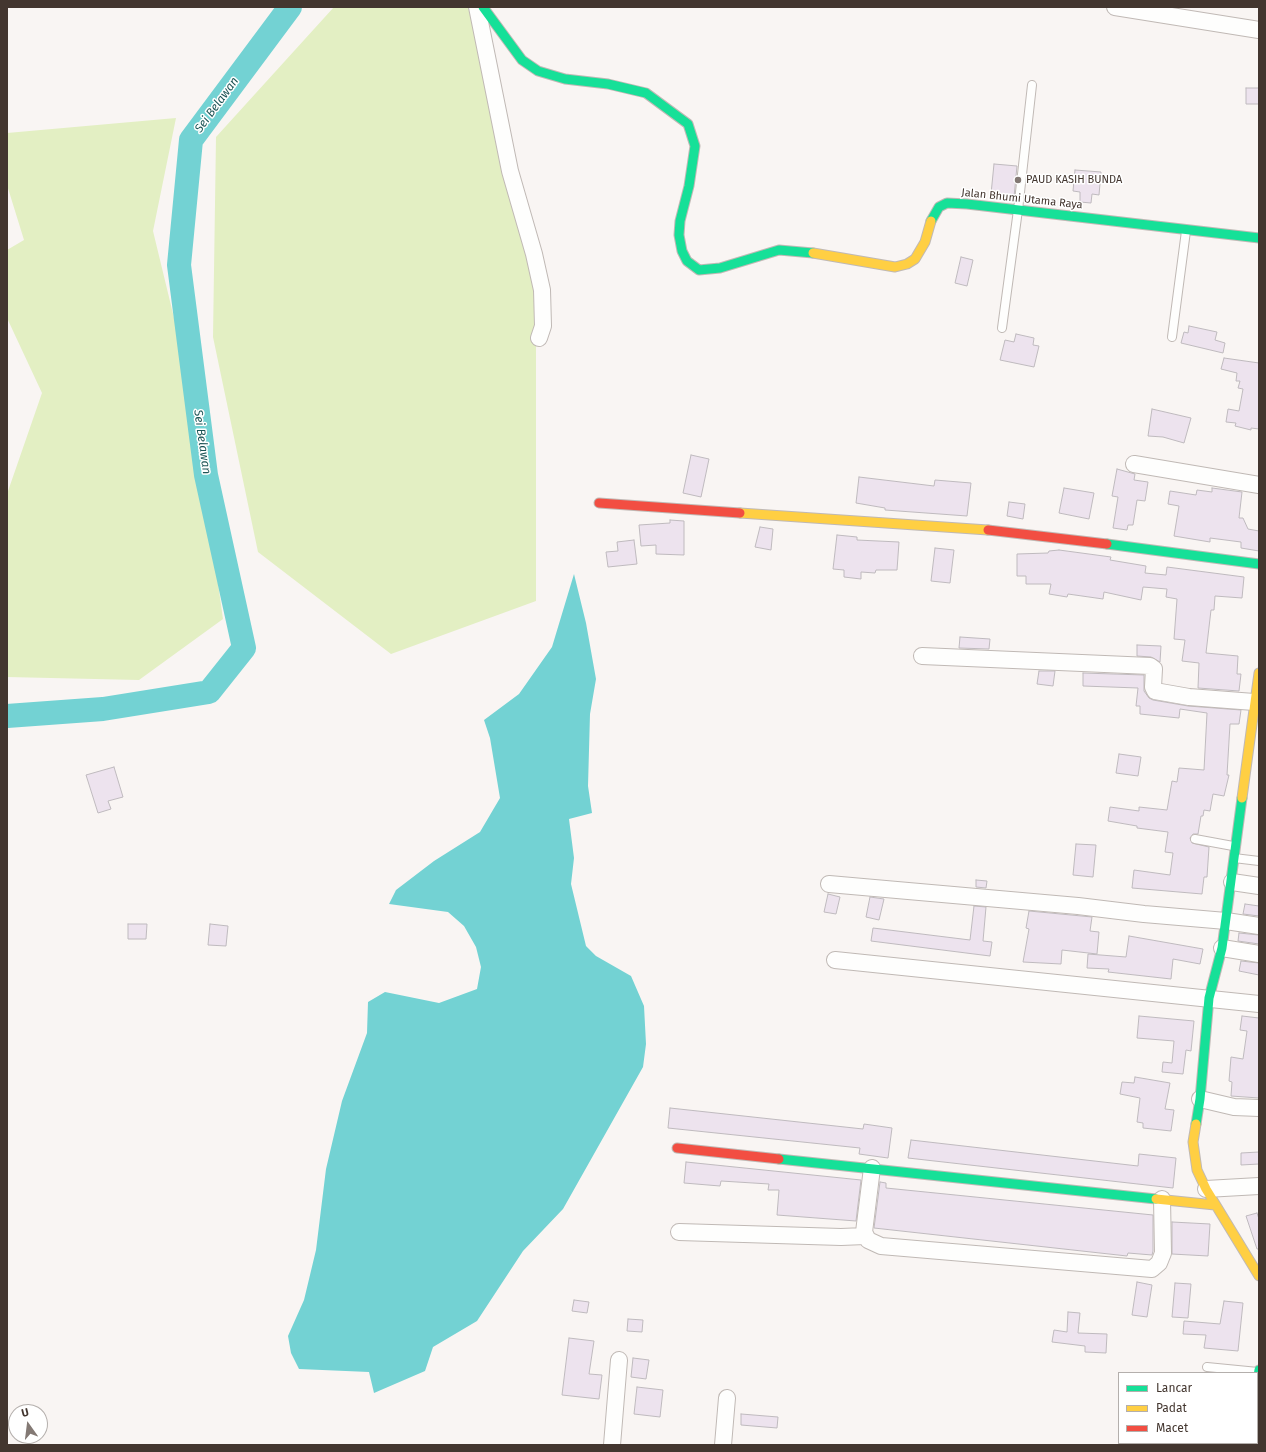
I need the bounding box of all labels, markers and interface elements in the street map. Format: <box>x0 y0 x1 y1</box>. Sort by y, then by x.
water label: Sei Belawan <box>192 74 242 136</box>
place label: PAUD KASIH BUNDA <box>1026 173 1122 187</box>
marker: PAUD KASIH BUNDA <box>1013 175 1023 185</box>
street label: Jalan Bhumi Utama Raya <box>961 186 1083 212</box>
water label: Sei Belawan <box>190 409 214 475</box>
legend <box>1118 1372 1258 1444</box>
text: Lancar <box>1156 1381 1192 1395</box>
text: Padat <box>1156 1401 1187 1415</box>
north arrow <box>8 1404 48 1444</box>
text: U <box>20 1406 30 1420</box>
text: Macet <box>1156 1421 1188 1435</box>

